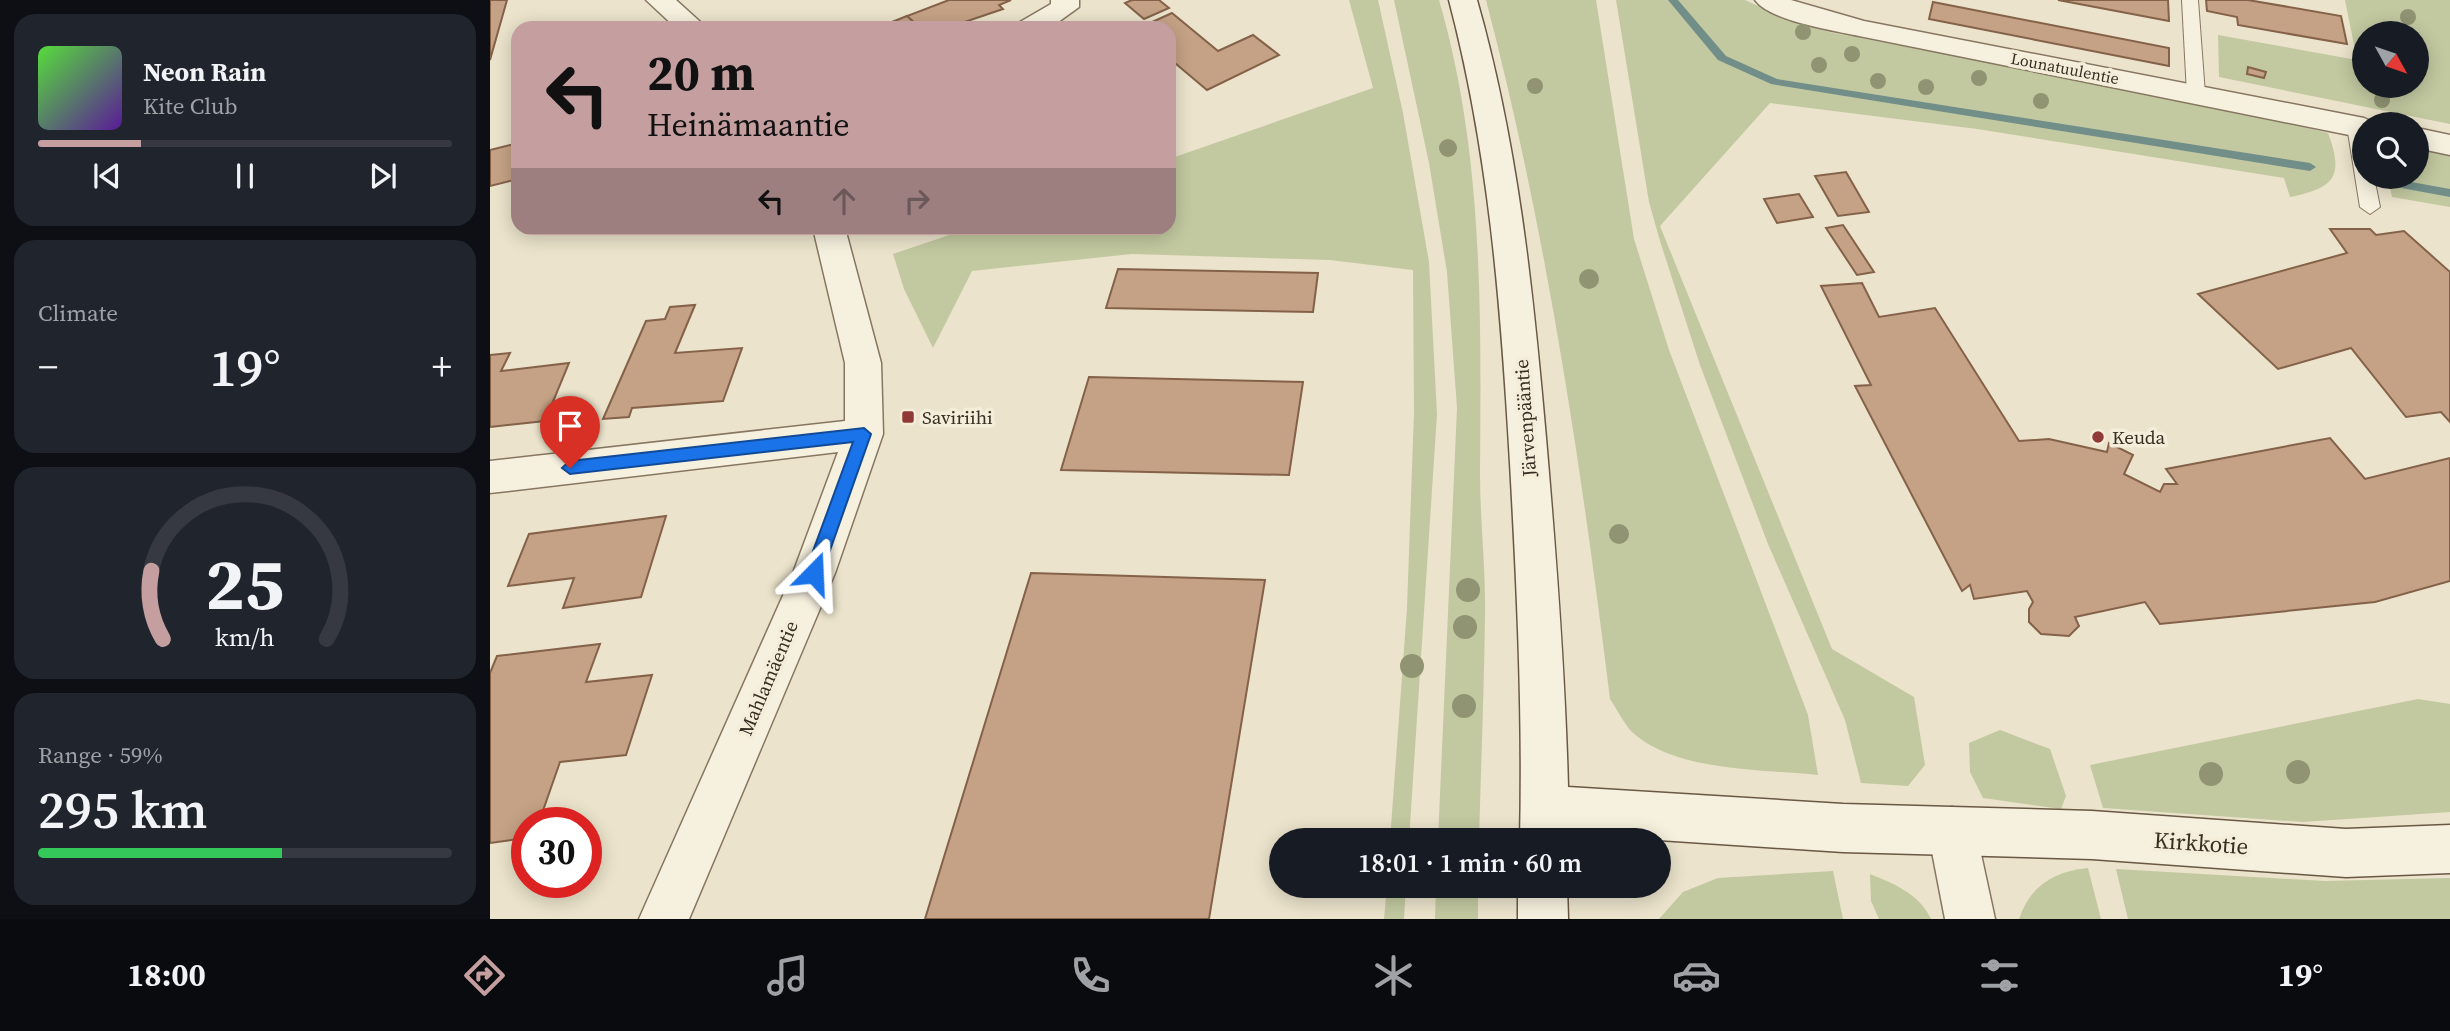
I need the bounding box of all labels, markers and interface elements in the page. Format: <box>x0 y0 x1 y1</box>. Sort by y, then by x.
north arrow <box>2352 21 2429 98</box>
map controls <box>2352 21 2429 189</box>
text: 20 m <box>647 39 755 106</box>
street label: Lounatuulentie <box>2009 47 2121 89</box>
icon: left <box>532 49 623 140</box>
text: Neon Rain <box>143 54 266 90</box>
text: Kite Club <box>143 90 238 122</box>
text: Heinämaantie <box>647 103 850 147</box>
button: search <box>2352 112 2429 189</box>
icon: previous <box>88 157 126 195</box>
icon: pause <box>226 157 264 195</box>
icon: next <box>364 157 402 195</box>
icon: left <box>752 182 790 220</box>
icon: ahead <box>825 182 863 220</box>
icon: right <box>898 182 936 220</box>
text: Climate <box>38 297 118 329</box>
text: 19° <box>209 332 281 403</box>
text: − <box>38 341 58 393</box>
text: + <box>432 341 452 393</box>
street label: Järvenpääntie <box>1508 358 1542 479</box>
pin <box>540 396 600 468</box>
place label: Saviriihi <box>922 404 993 430</box>
icon: arrive <box>551 407 589 445</box>
marker: Saviriihi <box>900 409 916 425</box>
place label: Keuda <box>2112 424 2165 450</box>
marker: Keuda <box>2090 429 2106 445</box>
text: 25 <box>206 534 284 633</box>
position arrow <box>777 536 851 610</box>
street label: Mahlamäentie <box>732 617 804 739</box>
text: km/h <box>215 619 275 653</box>
text: Range · 59% <box>38 739 163 771</box>
text: 295 km <box>38 774 207 845</box>
speed limit sign: 30 <box>511 807 602 898</box>
street label: Kirkkotie <box>2153 824 2249 862</box>
text: 18:01 · 1 min · 60 m <box>1358 845 1582 881</box>
icon: directions <box>460 951 509 1000</box>
icon: music <box>763 951 812 1000</box>
icon: phone <box>1066 951 1115 1000</box>
icon: climate <box>1369 951 1418 1000</box>
icon: car <box>1672 951 1721 1000</box>
icon: filters <box>1975 951 2024 1000</box>
text: 18:00 <box>127 953 206 997</box>
text: 19° <box>2278 953 2323 997</box>

